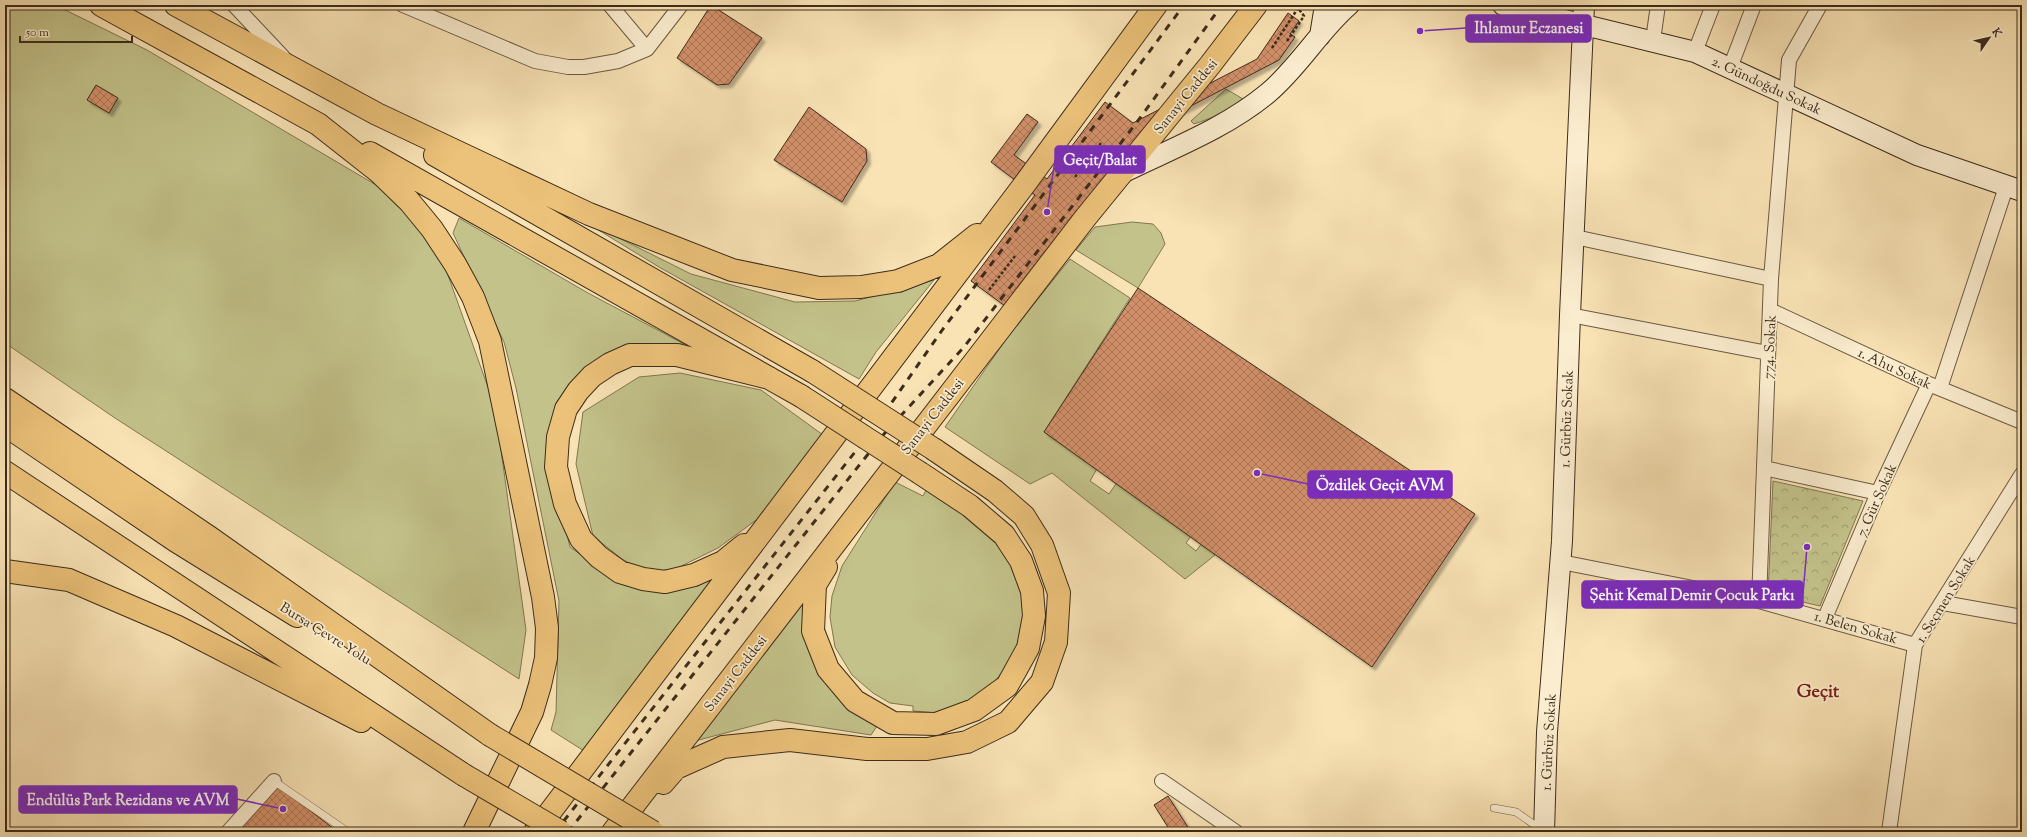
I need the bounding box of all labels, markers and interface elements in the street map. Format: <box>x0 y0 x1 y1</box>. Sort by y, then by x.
callout: Ihlamur Eczanesi <box>1466 15 1591 42</box>
scale bar <box>20 18 132 44</box>
north arrow <box>1969 18 2009 58</box>
text: Ihlamur Eczanesi <box>1475 19 1584 40</box>
text: 50 m <box>25 24 49 42</box>
text: K <box>1987 24 2005 41</box>
street label: 2. Gündoğdu Sokak <box>1708 53 1825 121</box>
street label: Sanayi Caddesi <box>1150 55 1223 139</box>
callout: Geçit/Balat <box>1055 146 1145 173</box>
text: Geçit/Balat <box>1063 151 1138 172</box>
street label: 774. Sokak <box>1759 314 1783 380</box>
street label: 1. Ahu Sokak <box>1854 344 1935 396</box>
street label: 1. Gürbüz Sokak <box>1556 370 1580 468</box>
street label: Sanayi Caddesi <box>897 375 970 460</box>
street label: 7. Gür Sokak <box>1853 461 1903 541</box>
callout: Özdilek Geçit AVM <box>1308 471 1452 498</box>
text: Özdilek Geçit AVM <box>1316 474 1444 497</box>
street label: 1. Seçmen Sokak <box>1912 552 1982 647</box>
callout: Şehit Kemal Demir Çocuk Parkı <box>1582 581 1803 608</box>
text: Şehit Kemal Demir Çocuk Parkı <box>1590 586 1795 607</box>
street label: Bursa Çevre Yolu <box>275 599 374 671</box>
street label: 1. Belen Sokak <box>1811 607 1900 650</box>
street label: Sanayi Caddesi <box>700 632 773 717</box>
district label: Geçit <box>1797 680 1840 706</box>
street label: 1. Gürbüz Sokak <box>1537 693 1563 791</box>
callout: Endülüs Park Rezidans ve AVM <box>19 786 237 813</box>
text: Endülüs Park Rezidans ve AVM <box>27 791 229 812</box>

